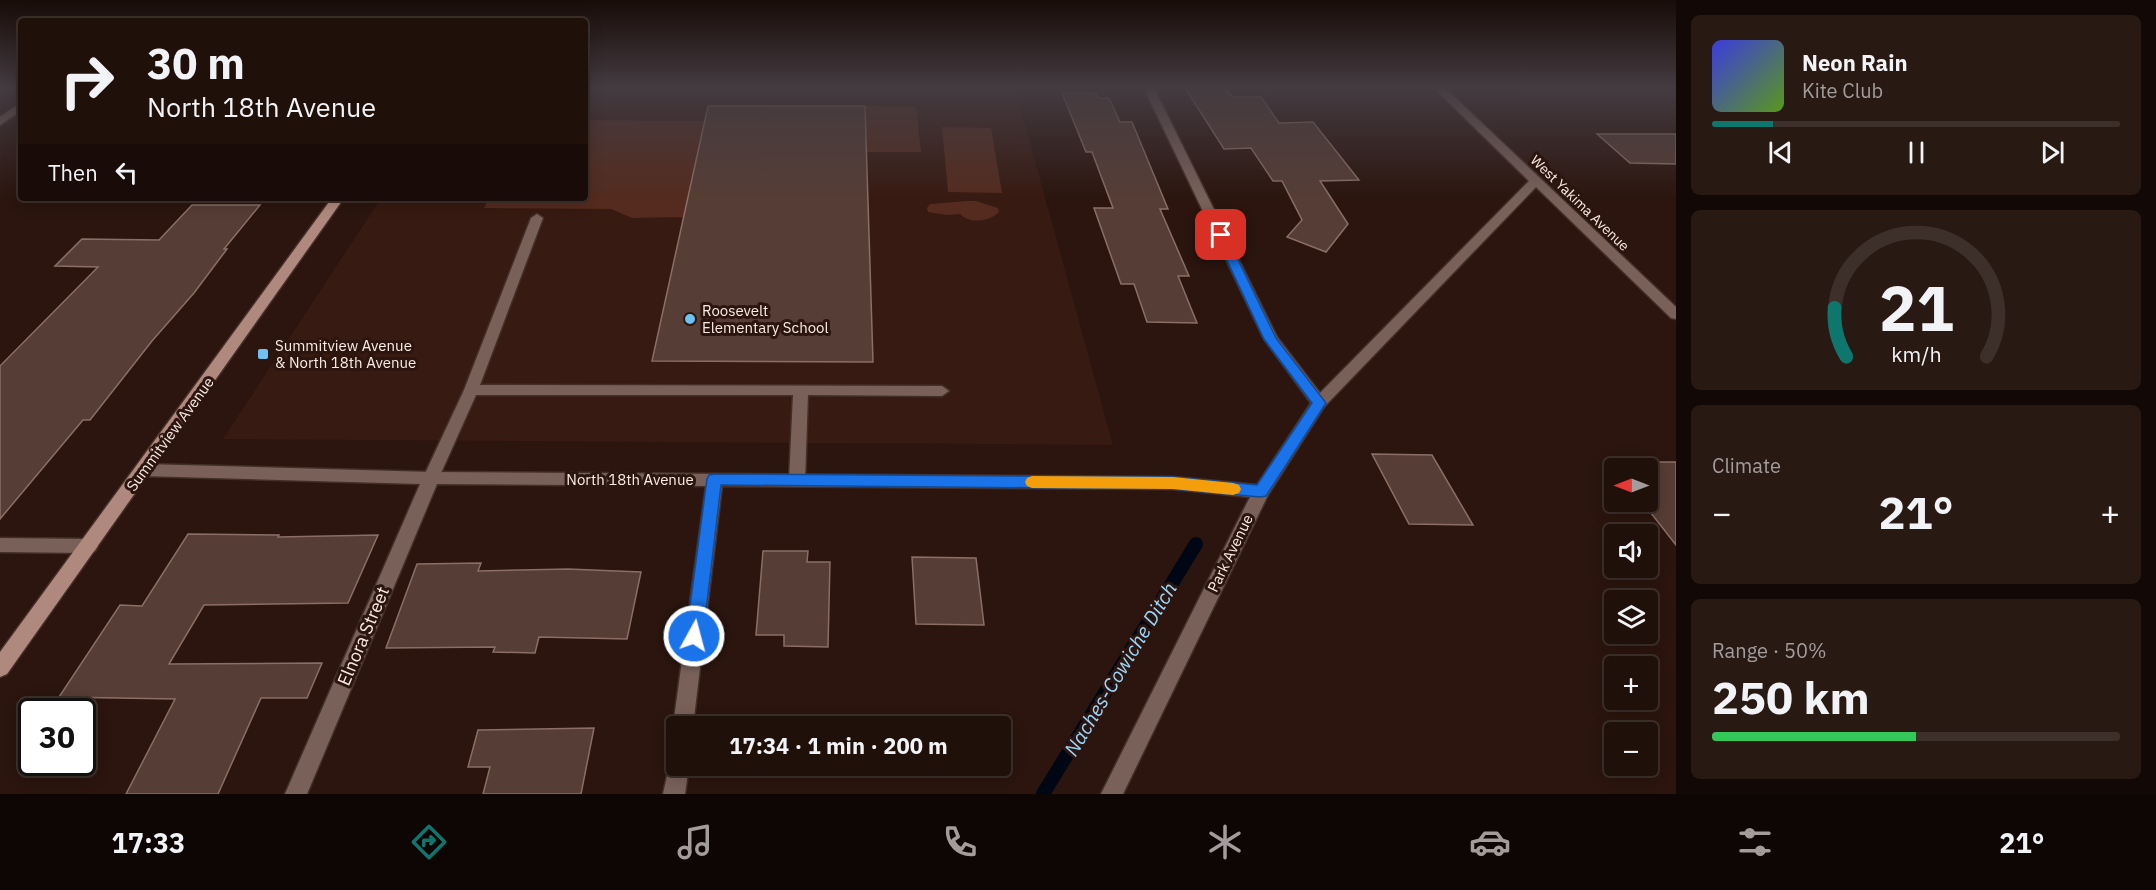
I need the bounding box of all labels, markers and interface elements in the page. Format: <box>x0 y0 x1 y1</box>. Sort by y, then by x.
text: 30 m <box>147 36 245 91</box>
icon: right <box>48 42 126 120</box>
text: Neon Rain <box>1802 48 1908 77</box>
text: Kite Club <box>1802 77 1883 104</box>
text: North 18th Avenue <box>147 89 376 124</box>
icon: previous <box>1764 136 1797 169</box>
icon: pause <box>1900 136 1933 169</box>
icon: next <box>2036 136 2069 169</box>
street label: West Yakima Avenue <box>1527 151 1633 255</box>
icon: left <box>110 156 143 189</box>
text: Then <box>48 158 98 187</box>
pin <box>1195 209 1246 260</box>
icon: arrive <box>1204 218 1237 251</box>
text: 21 <box>1879 267 1953 348</box>
place label: Roosevelt Elementary School <box>702 301 829 337</box>
marker: Roosevelt Elementary School <box>683 312 697 326</box>
place label: Summitview Avenue & North 18th Avenue <box>275 336 416 372</box>
text: km/h <box>1891 340 1941 368</box>
marker: Summitview Avenue & North 18th Avenue <box>256 347 270 361</box>
street label: Summitview Avenue <box>122 373 218 495</box>
text: Climate <box>1712 452 1781 479</box>
north arrow <box>1604 458 1658 512</box>
map controls <box>1604 458 1658 776</box>
street label: North 18th Avenue <box>566 470 694 489</box>
text: 21° <box>1878 483 1954 541</box>
text: − <box>1712 491 1732 534</box>
text: + <box>2100 491 2120 534</box>
street label: Park Avenue <box>1203 511 1257 595</box>
button: sound <box>1604 524 1658 578</box>
water label: Naches-Cowiche Ditch <box>1057 577 1183 761</box>
street label: Elnora Street <box>332 583 394 689</box>
button: layers <box>1604 590 1658 644</box>
position arrow <box>662 604 726 668</box>
text: Range · 50% <box>1712 637 1827 664</box>
button: + <box>1604 656 1658 710</box>
text: 250 km <box>1712 668 1870 726</box>
speed limit sign: 30 <box>18 698 96 776</box>
button: − <box>1604 722 1658 776</box>
text: 17:34 · 1 min · 200 m <box>729 731 948 760</box>
icon: directions <box>408 821 450 863</box>
icon: music <box>674 821 716 863</box>
icon: phone <box>939 821 981 863</box>
icon: climate <box>1204 821 1246 863</box>
icon: car <box>1469 821 1511 863</box>
icon: filters <box>1734 821 1776 863</box>
text: 17:33 <box>112 825 185 860</box>
text: 21° <box>1999 825 2044 860</box>

